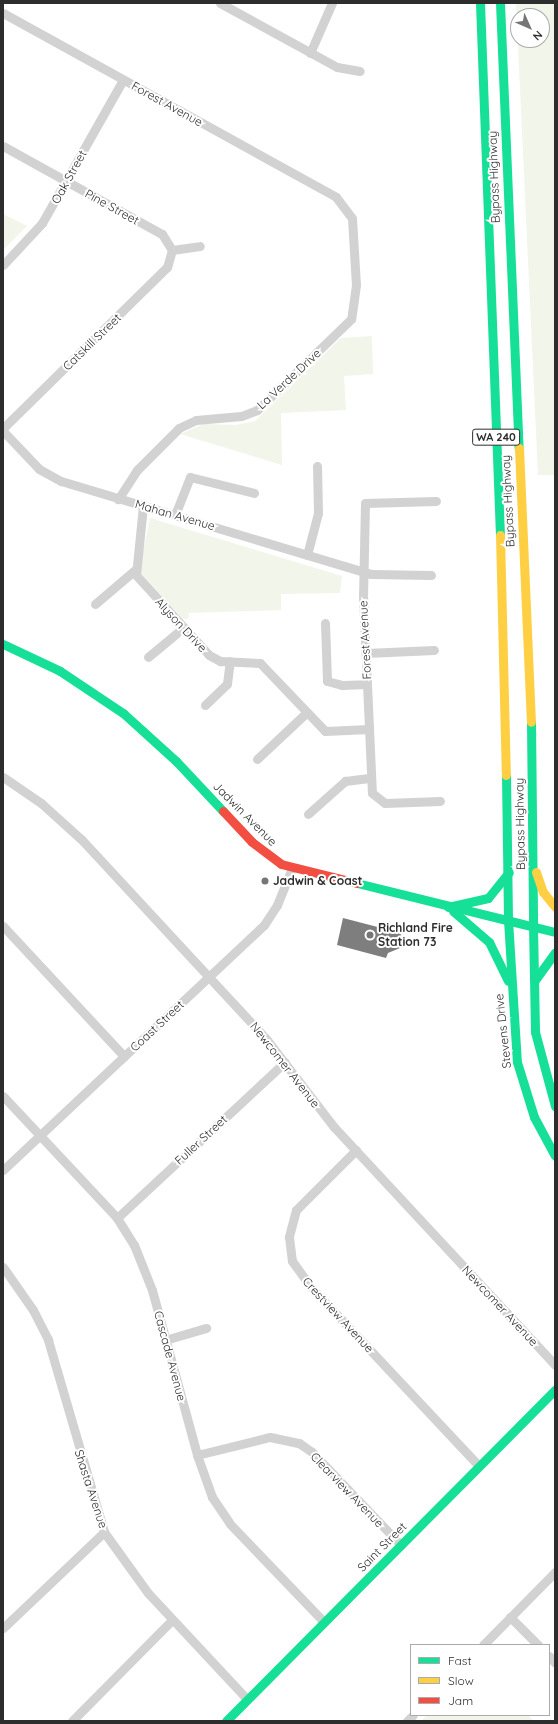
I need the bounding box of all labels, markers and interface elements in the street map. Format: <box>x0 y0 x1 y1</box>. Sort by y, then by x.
north arrow <box>510 8 550 48</box>
text: N <box>530 28 546 44</box>
street label: Forest Avenue <box>129 79 205 129</box>
street label: Bypass Highway <box>485 131 503 223</box>
street label: Oak Street <box>48 148 90 206</box>
street label: Pine Street <box>82 186 142 228</box>
street label: Catskill Street <box>60 311 124 373</box>
street label: La Verde Drive <box>254 346 324 412</box>
road number: WA 240 <box>472 428 520 446</box>
street label: Bypass Highway <box>498 454 518 548</box>
street label: Mahan Avenue <box>133 497 217 533</box>
street label: Alyson Drive <box>152 595 210 655</box>
street label: Forest Avenue <box>356 600 374 680</box>
street label: Bypass Highway <box>512 778 528 870</box>
street label: Jadwin Avenue <box>210 779 280 849</box>
place label: Jadwin & Coast <box>273 874 362 888</box>
marker: Jadwin & Coast <box>260 876 270 886</box>
place label: Richland Fire Station 73 <box>378 921 453 949</box>
marker: Richland Fire Station 73 <box>365 930 375 940</box>
street label: Stevens Drive <box>492 993 514 1069</box>
street label: Coast Street <box>127 998 187 1054</box>
street label: Newcomer Avenue <box>247 1019 323 1111</box>
street label: Fuller Street <box>172 1112 230 1168</box>
street label: Newcomer Avenue <box>459 1263 541 1349</box>
street label: Crestview Avenue <box>299 1274 377 1356</box>
street label: Cascade Avenue <box>151 1309 189 1403</box>
street label: Shasta Avenue <box>71 1448 111 1530</box>
street label: Clearview Avenue <box>307 1449 387 1531</box>
street label: Saint Street <box>354 1519 410 1575</box>
legend <box>410 1644 550 1716</box>
text: Fast <box>448 1653 472 1668</box>
text: Slow <box>448 1673 474 1688</box>
text: Jam <box>448 1693 473 1708</box>

